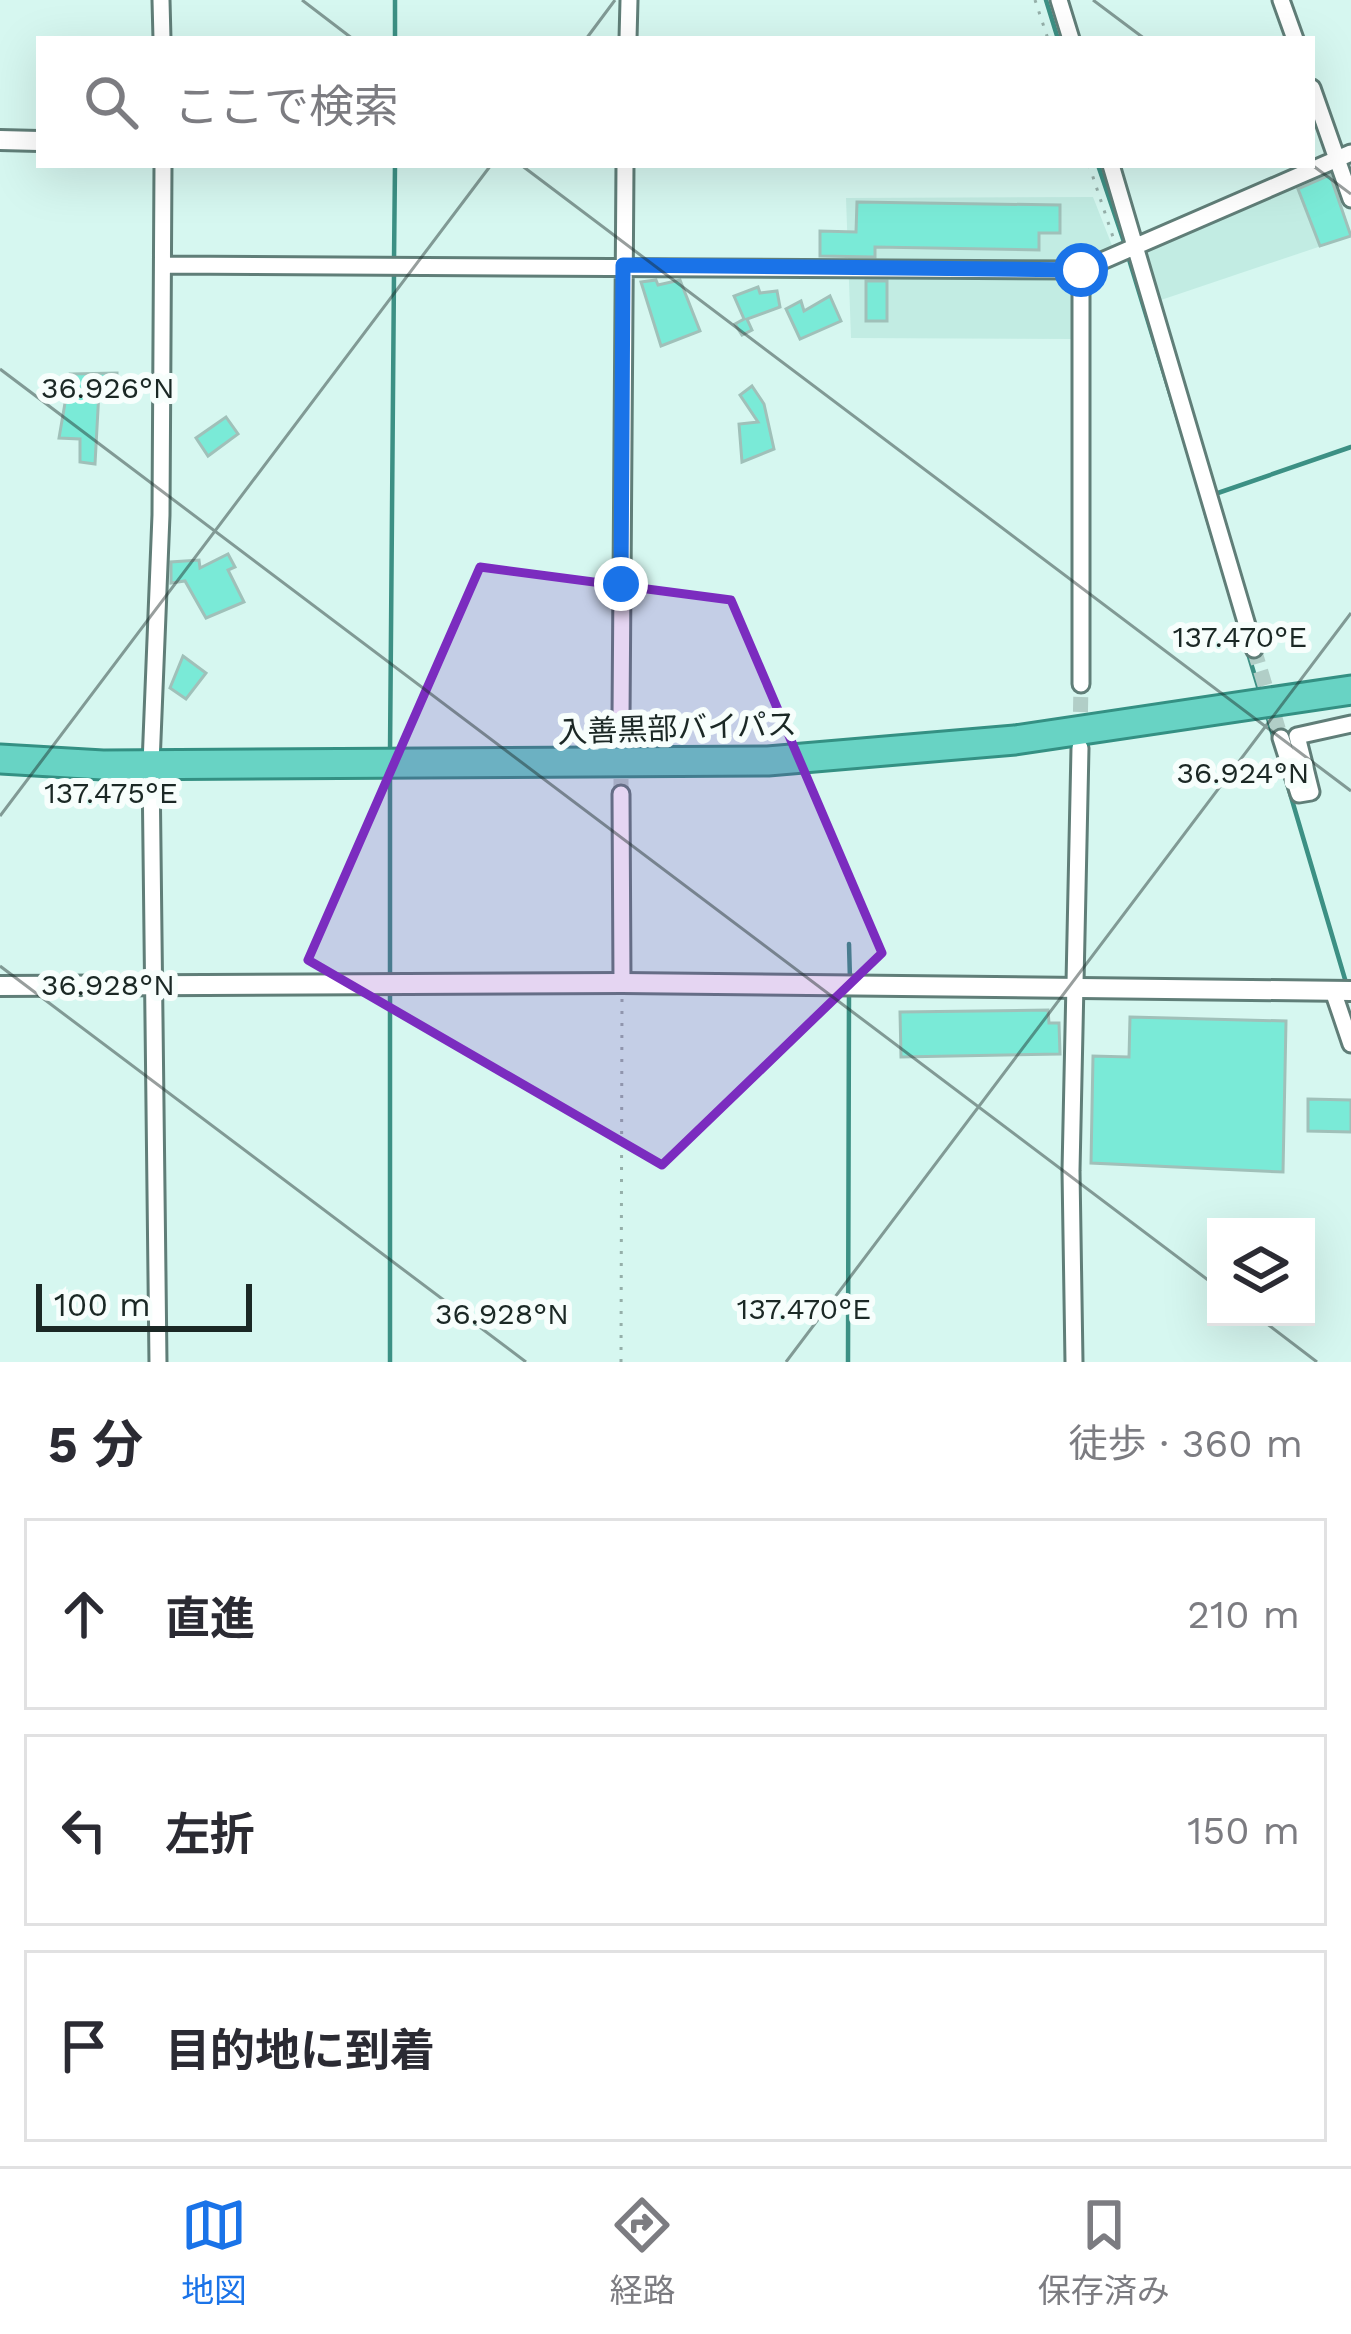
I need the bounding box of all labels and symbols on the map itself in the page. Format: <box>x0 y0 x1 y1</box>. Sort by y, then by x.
route start <box>1054 243 1108 297</box>
text: 36.926°N <box>41 370 175 405</box>
route end <box>594 557 648 611</box>
text: 137.470°E <box>1173 619 1307 654</box>
street label: 入善黒部バイパス <box>557 706 797 750</box>
text: 36.924°N <box>1177 755 1309 790</box>
text: 137.475°E <box>44 775 178 810</box>
text: 36.928°N <box>41 967 175 1002</box>
scale bar <box>36 1278 252 1331</box>
text: 137.470°E <box>737 1291 871 1326</box>
text: 36.928°N <box>435 1296 569 1331</box>

